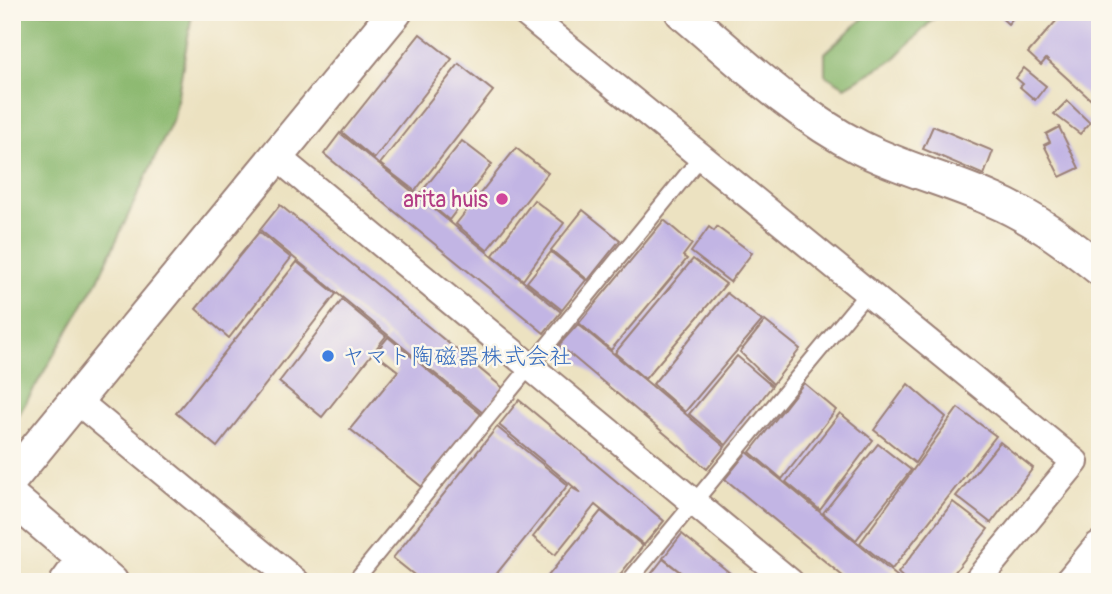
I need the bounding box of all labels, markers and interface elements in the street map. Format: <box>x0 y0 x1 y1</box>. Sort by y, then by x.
place label: arita huis <box>403 185 488 214</box>
marker: arita huis <box>494 191 510 207</box>
place label: ヤマト陶磁器株式会社 <box>342 342 572 371</box>
marker: ヤマト陶磁器株式会社 <box>320 348 336 364</box>

